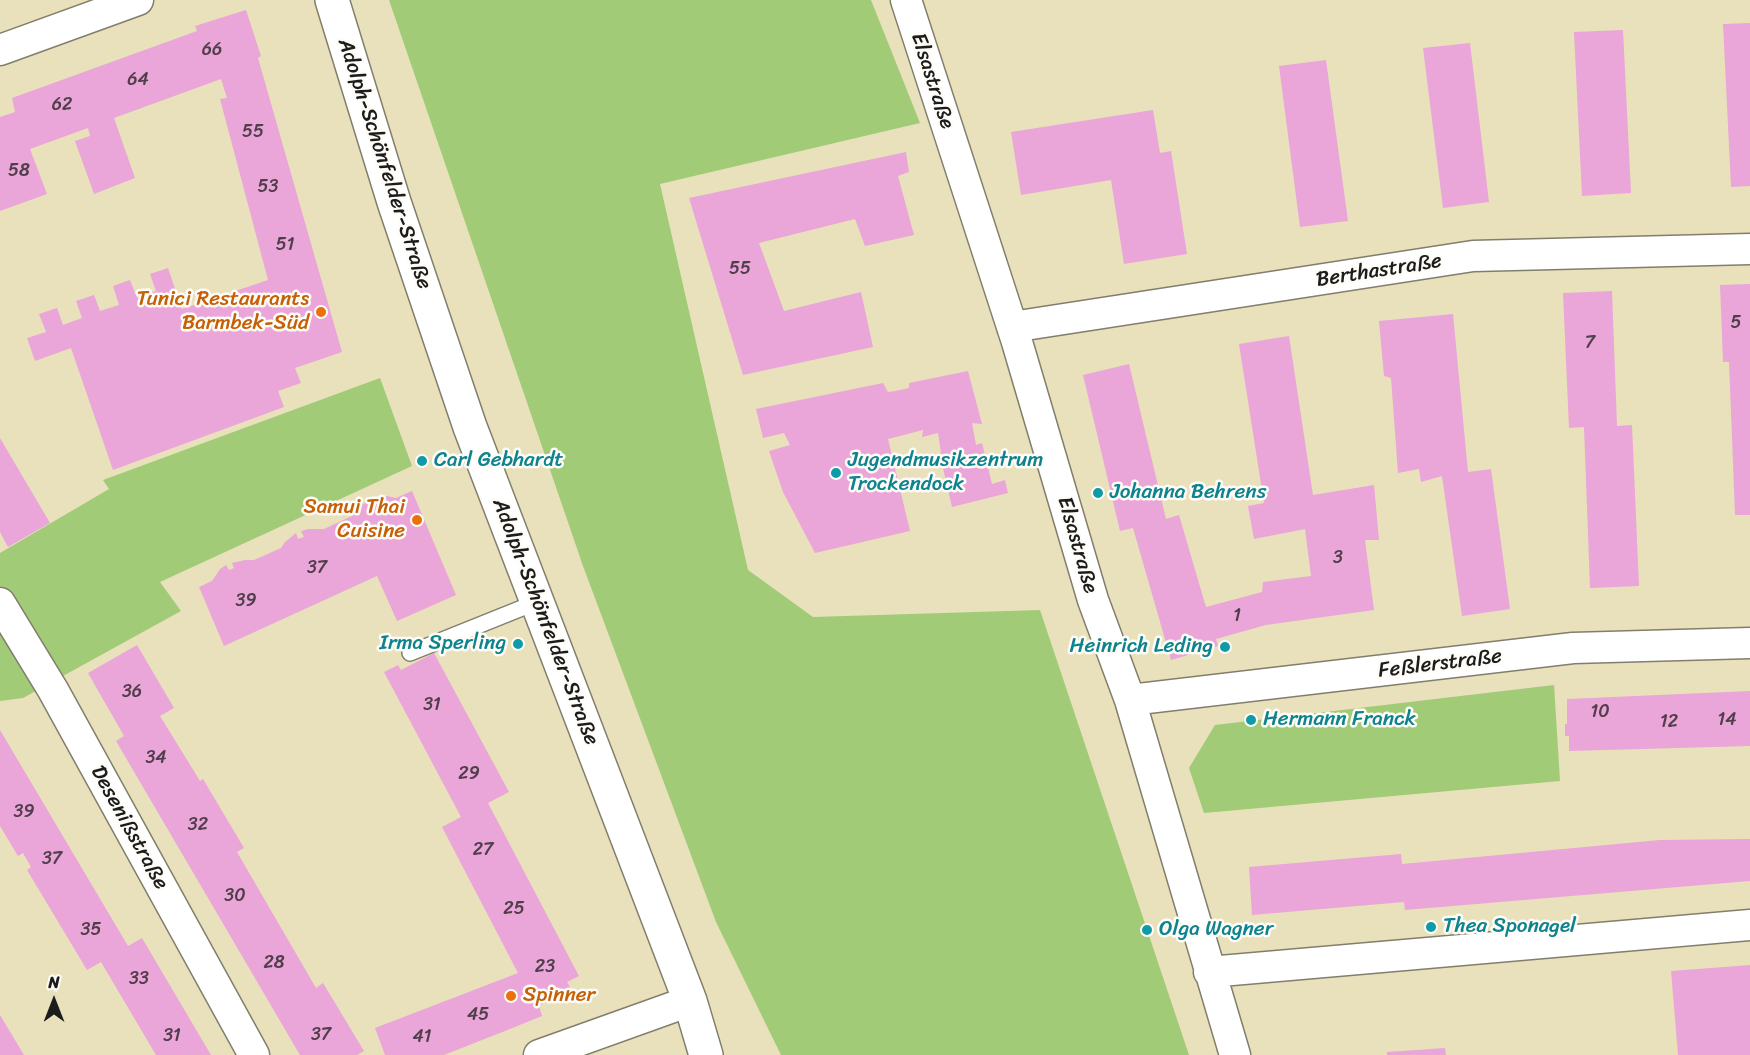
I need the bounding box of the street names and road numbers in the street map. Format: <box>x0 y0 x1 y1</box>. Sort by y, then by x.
street label: Elsastraße <box>905 30 959 132</box>
street label: Adolph-Schönfelder-Straße <box>332 35 436 293</box>
street label: Berthastraße <box>1314 249 1444 293</box>
street label: Elsastraße <box>1051 494 1103 596</box>
street label: Adolph-Schönfelder-Straße <box>486 495 604 749</box>
street label: Feßlerstraße <box>1377 644 1503 684</box>
street label: Desenißstraße <box>85 762 173 894</box>

